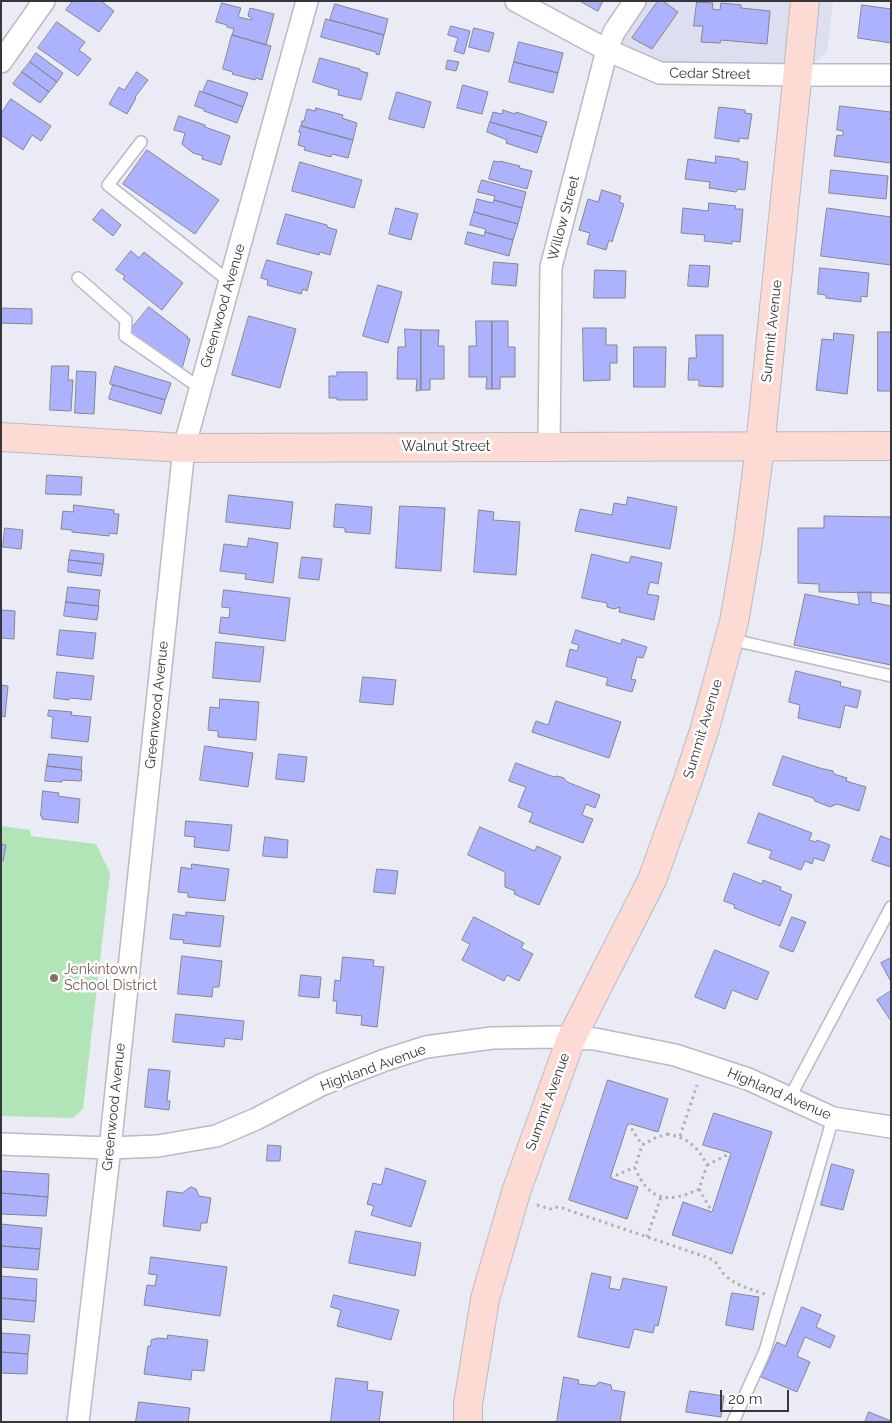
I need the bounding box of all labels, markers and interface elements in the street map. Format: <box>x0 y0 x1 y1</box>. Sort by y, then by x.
street label: Cedar Street <box>669 65 751 83</box>
street label: Willow Street <box>545 174 583 262</box>
street label: Greenwood Avenue <box>197 242 249 370</box>
street label: Summit Avenue <box>758 279 786 383</box>
street label: Walnut Street <box>402 439 490 455</box>
street label: Greenwood Avenue <box>142 640 172 770</box>
street label: Summit Avenue <box>680 677 726 781</box>
place label: Jenkintown School District <box>64 962 157 994</box>
marker: Jenkintown School District <box>48 972 60 984</box>
street label: Highland Avenue <box>318 1041 428 1095</box>
street label: Greenwood Avenue <box>99 1042 129 1172</box>
street label: Summit Avenue <box>522 1051 574 1153</box>
street label: Highland Avenue <box>725 1065 833 1123</box>
scale bar <box>722 1380 791 1412</box>
text: 20 m <box>728 1390 763 1408</box>

